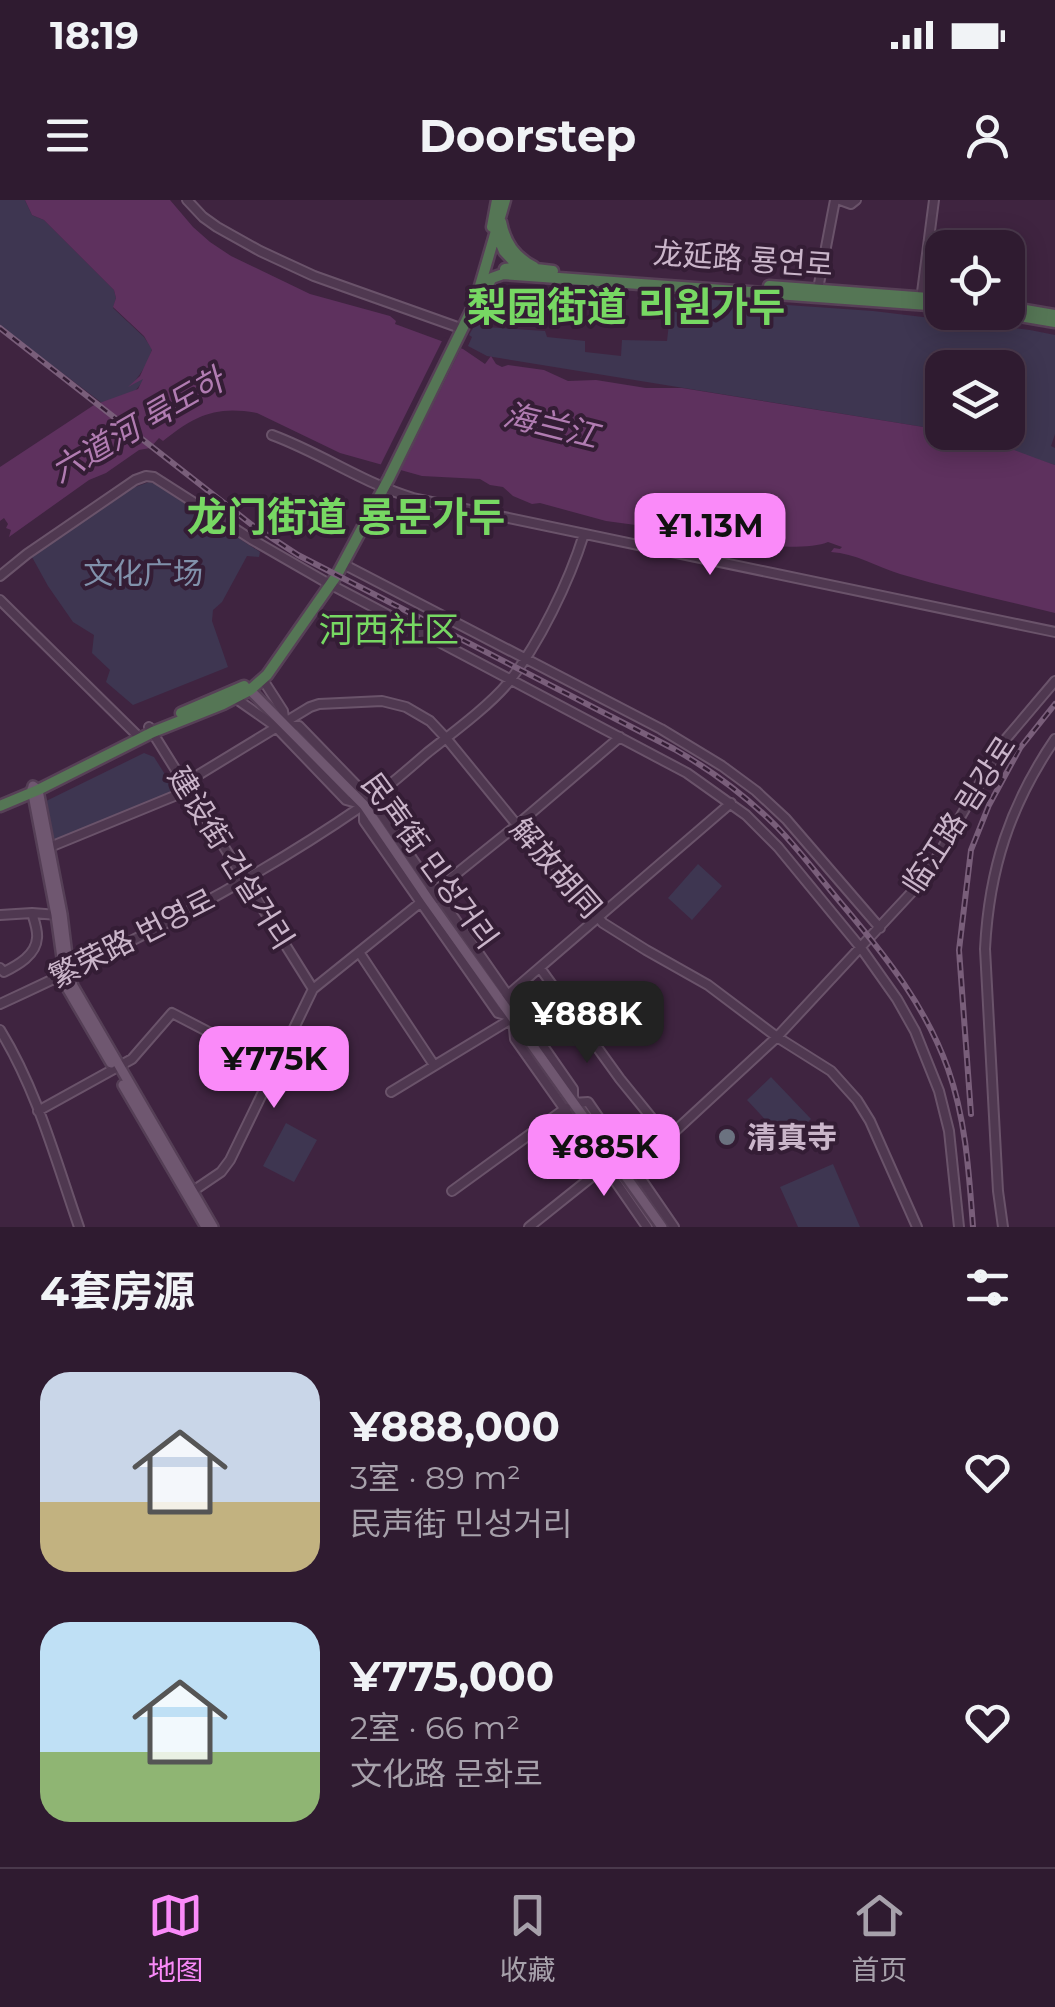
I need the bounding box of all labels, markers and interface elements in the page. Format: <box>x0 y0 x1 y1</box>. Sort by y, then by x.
text: 18:19 <box>50 12 139 59</box>
icon: menu <box>40 108 95 163</box>
text: Doorstep <box>419 108 636 163</box>
icon: person <box>960 108 1015 163</box>
map controls <box>925 230 1025 450</box>
button: locate <box>925 230 1025 330</box>
street label: 龙延路 룡연로 <box>652 234 834 284</box>
district label: 梨园街道 리원가두 <box>467 282 785 331</box>
button: layers <box>925 350 1025 450</box>
water label: 六道河 륙도하 <box>44 358 233 490</box>
water label: 海兰江 <box>500 394 605 456</box>
district label: 龙门街道 룡문가두 <box>187 492 505 541</box>
pin: ¥1.13M <box>629 493 791 578</box>
text: ¥1.13M <box>657 506 763 545</box>
park label: 文化广场 <box>83 555 203 592</box>
district label: 河西社区 <box>319 608 459 651</box>
street label: 临江路 림강로 <box>894 729 1024 901</box>
street label: 建设街 건설거리 <box>160 760 302 956</box>
street label: 民声街 민성거리 <box>354 766 506 956</box>
street label: 解放胡同 <box>503 811 609 925</box>
street label: 繁荣路 번영로 <box>43 881 221 995</box>
pin: ¥888K <box>517 981 657 1066</box>
text: ¥888K <box>532 994 642 1033</box>
pin: ¥775K <box>204 1026 344 1111</box>
text: ¥775K <box>221 1039 327 1078</box>
pin: ¥885K <box>534 1114 674 1199</box>
place label: 清真寺 <box>747 1119 837 1156</box>
marker: 清真寺 <box>716 1126 738 1148</box>
text: ¥885K <box>550 1127 658 1166</box>
icon: filters <box>960 1260 1015 1315</box>
text: 4套房源 <box>40 1265 195 1317</box>
text: ¥888,000 <box>350 1400 560 1452</box>
icon: home <box>120 1412 240 1532</box>
icon: heart <box>960 1445 1015 1500</box>
text: 3室 · 89 m² <box>350 1458 521 1497</box>
text: 民声街 민성거리 <box>350 1504 572 1543</box>
text: ¥775,000 <box>350 1650 554 1702</box>
icon: home <box>120 1662 240 1782</box>
icon: heart <box>960 1695 1015 1750</box>
text: 2室 · 66 m² <box>350 1708 520 1747</box>
text: 文化路 문화로 <box>350 1754 543 1793</box>
tab: 地图 <box>148 1888 204 1988</box>
tab: 收藏 <box>499 1888 555 1988</box>
tab: 首页 <box>851 1888 907 1988</box>

